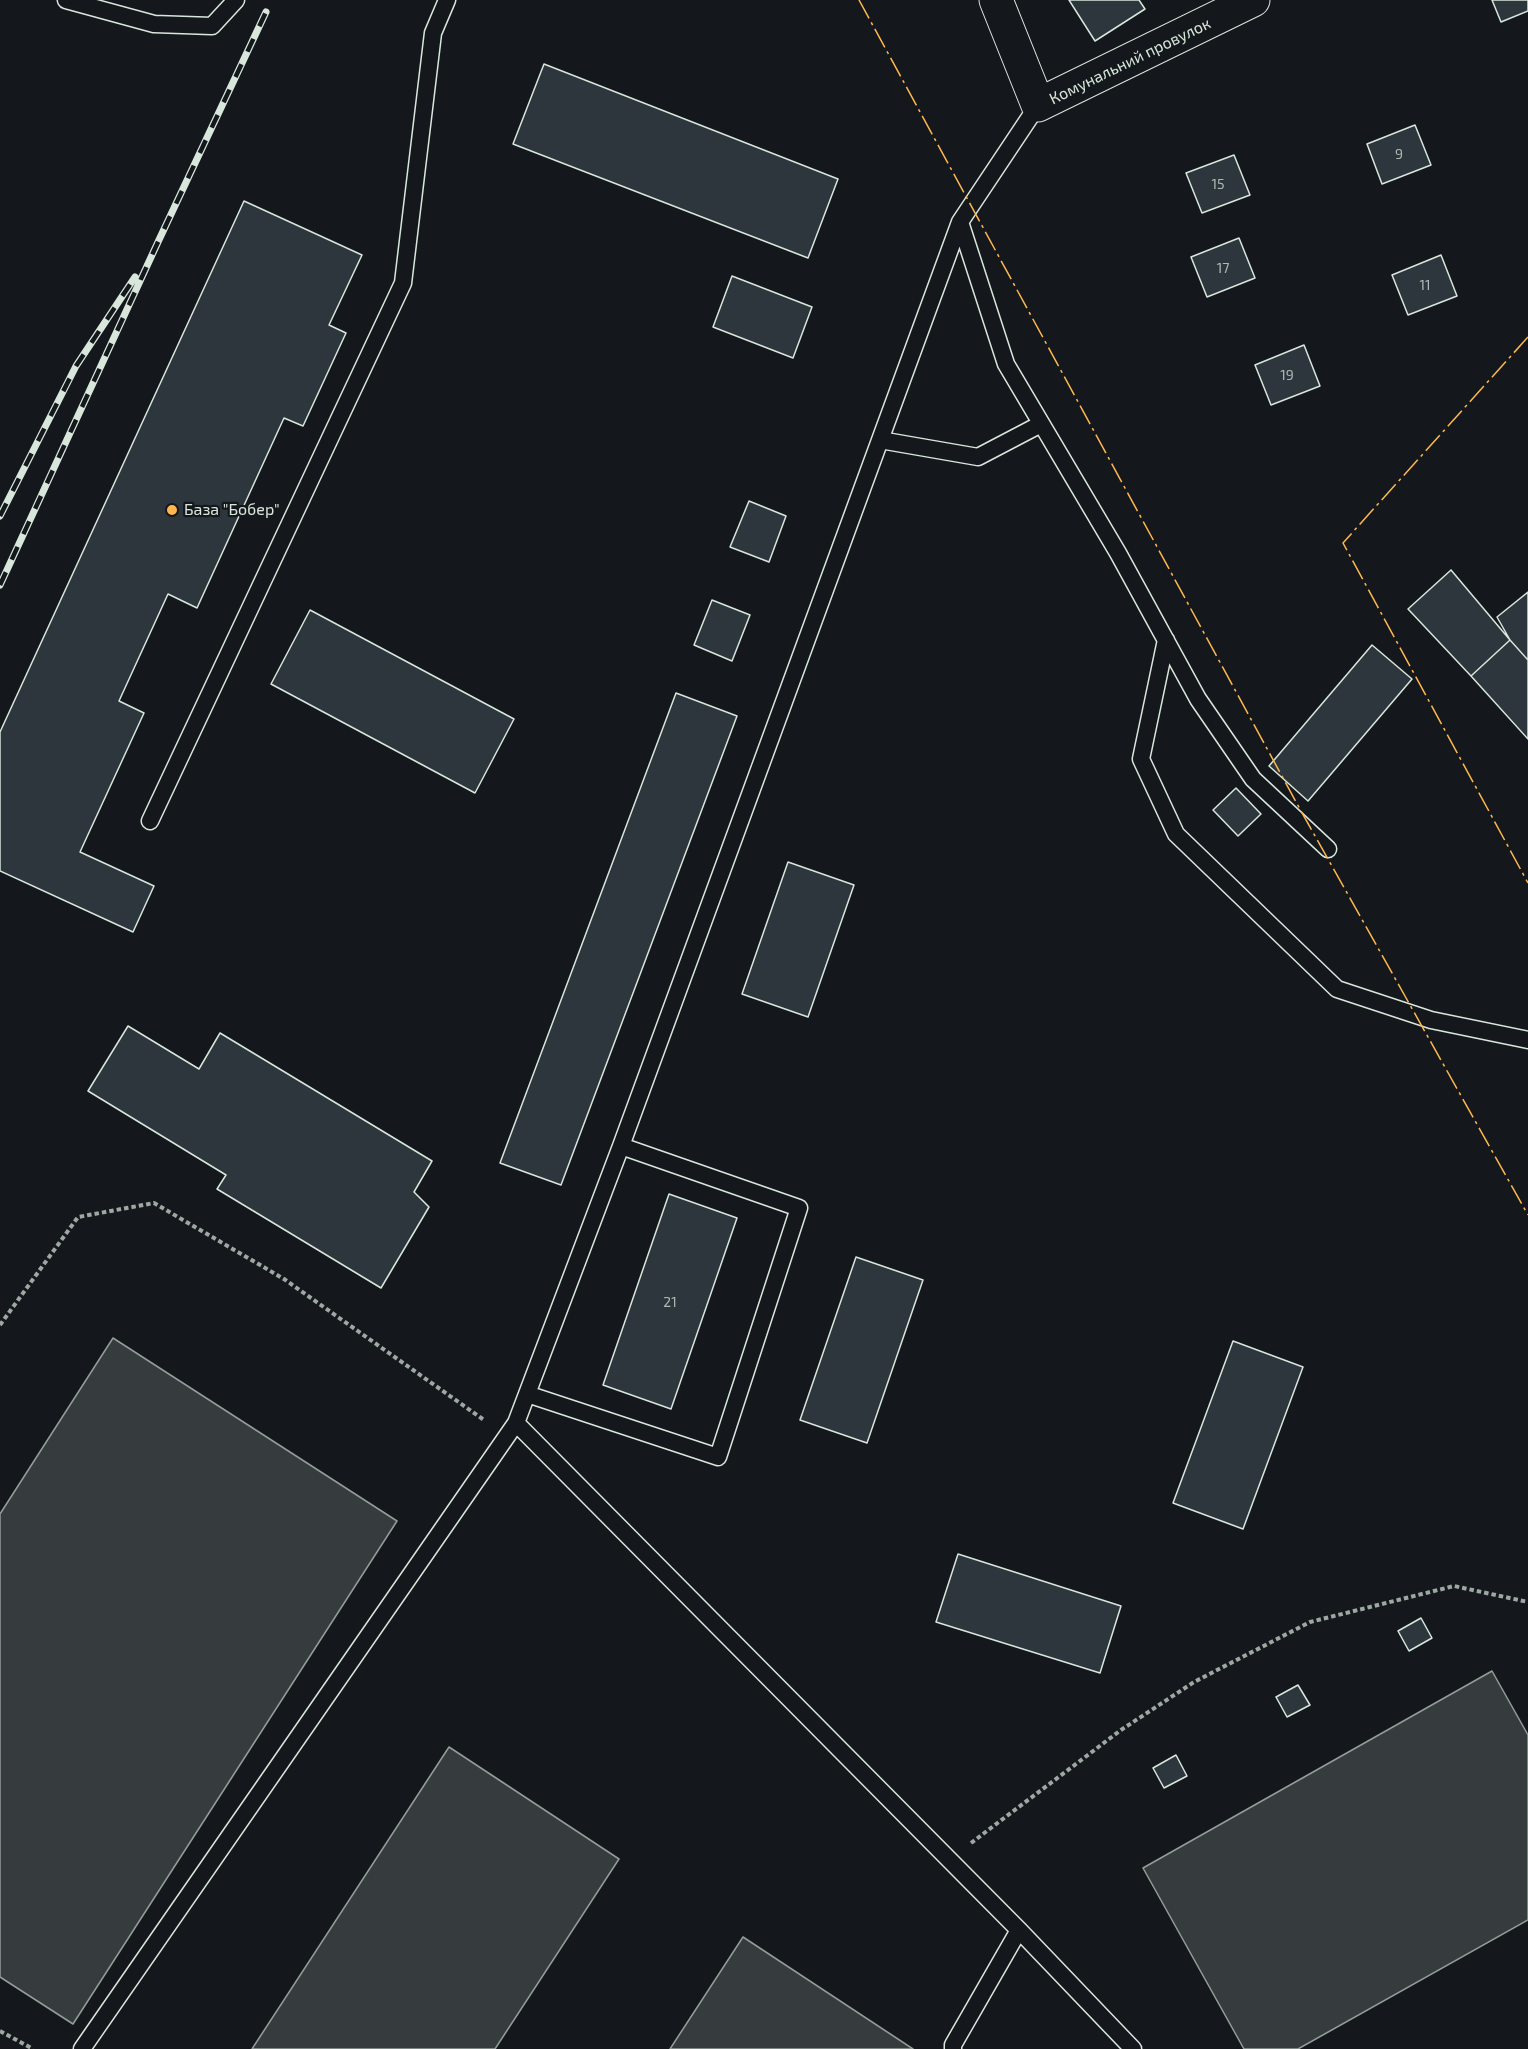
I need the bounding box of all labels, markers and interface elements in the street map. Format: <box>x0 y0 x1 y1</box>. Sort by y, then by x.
street label: Комунальний провулок <box>1046 14 1214 108</box>
house number: 9 <box>1395 146 1403 162</box>
house number: 15 <box>1211 176 1225 192</box>
house number: 17 <box>1217 260 1229 276</box>
house number: 11 <box>1419 277 1431 293</box>
house number: 19 <box>1280 367 1294 383</box>
place label: База "Бобер" <box>184 500 280 520</box>
marker: База "Бобер" <box>165 503 179 517</box>
house number: 21 <box>663 1294 677 1310</box>

